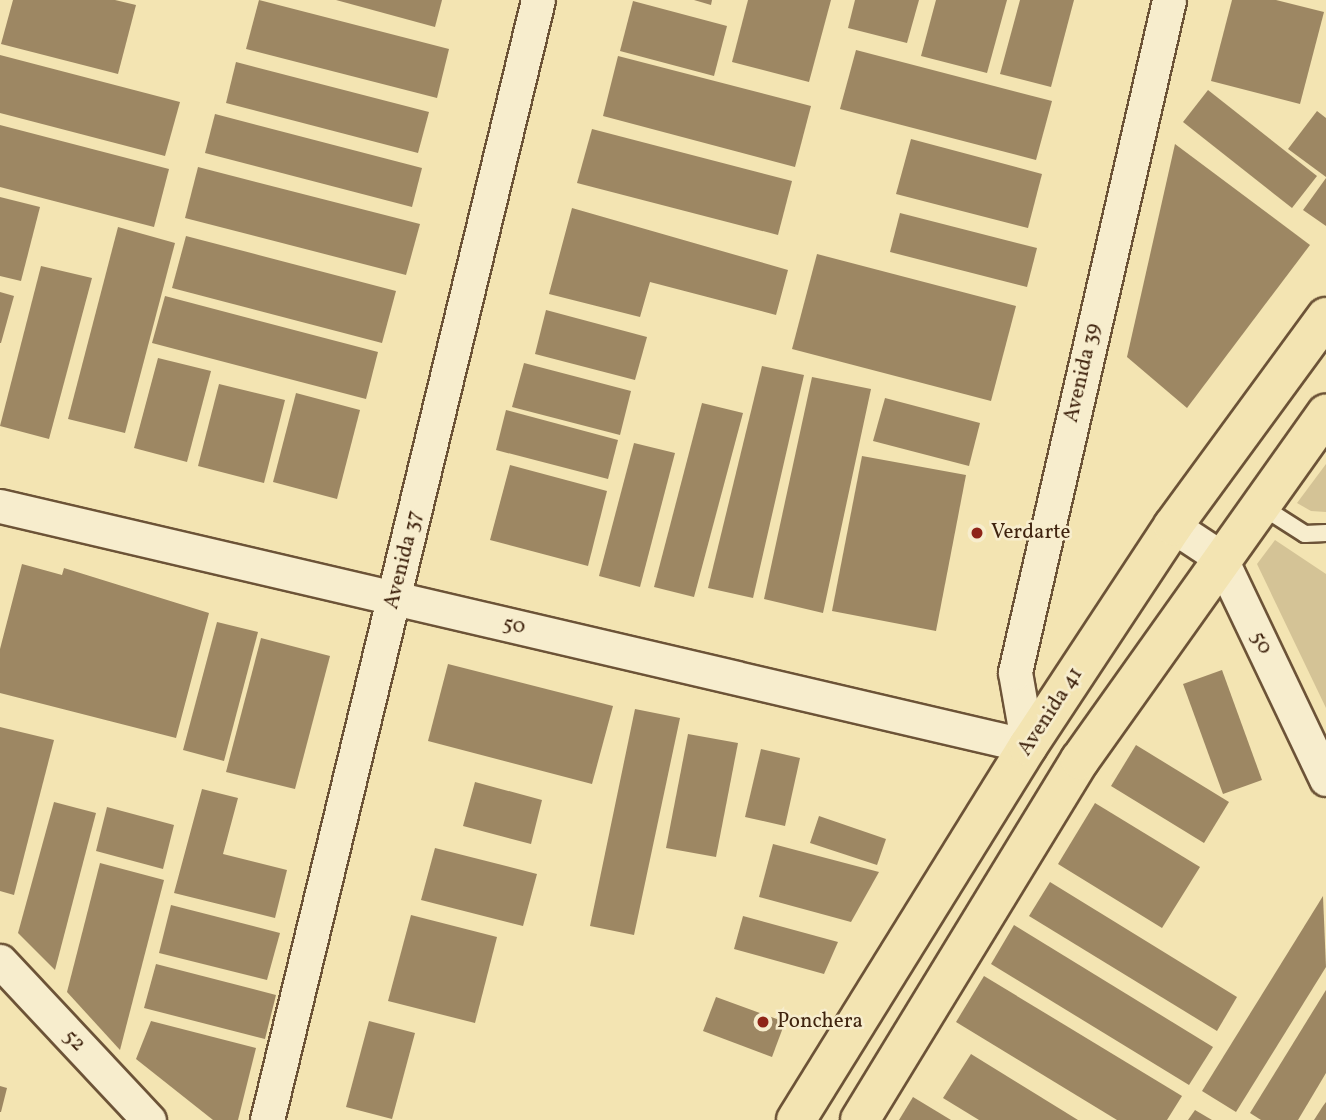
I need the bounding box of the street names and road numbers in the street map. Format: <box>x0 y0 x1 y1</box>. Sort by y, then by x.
street label: Avenida 39 <box>1059 321 1107 425</box>
street label: Avenida 37 <box>380 508 428 612</box>
street label: 50 <box>500 611 528 641</box>
street label: 50 <box>1245 627 1277 659</box>
street label: Avenida 41 <box>1013 663 1089 761</box>
street label: 52 <box>57 1025 91 1057</box>

